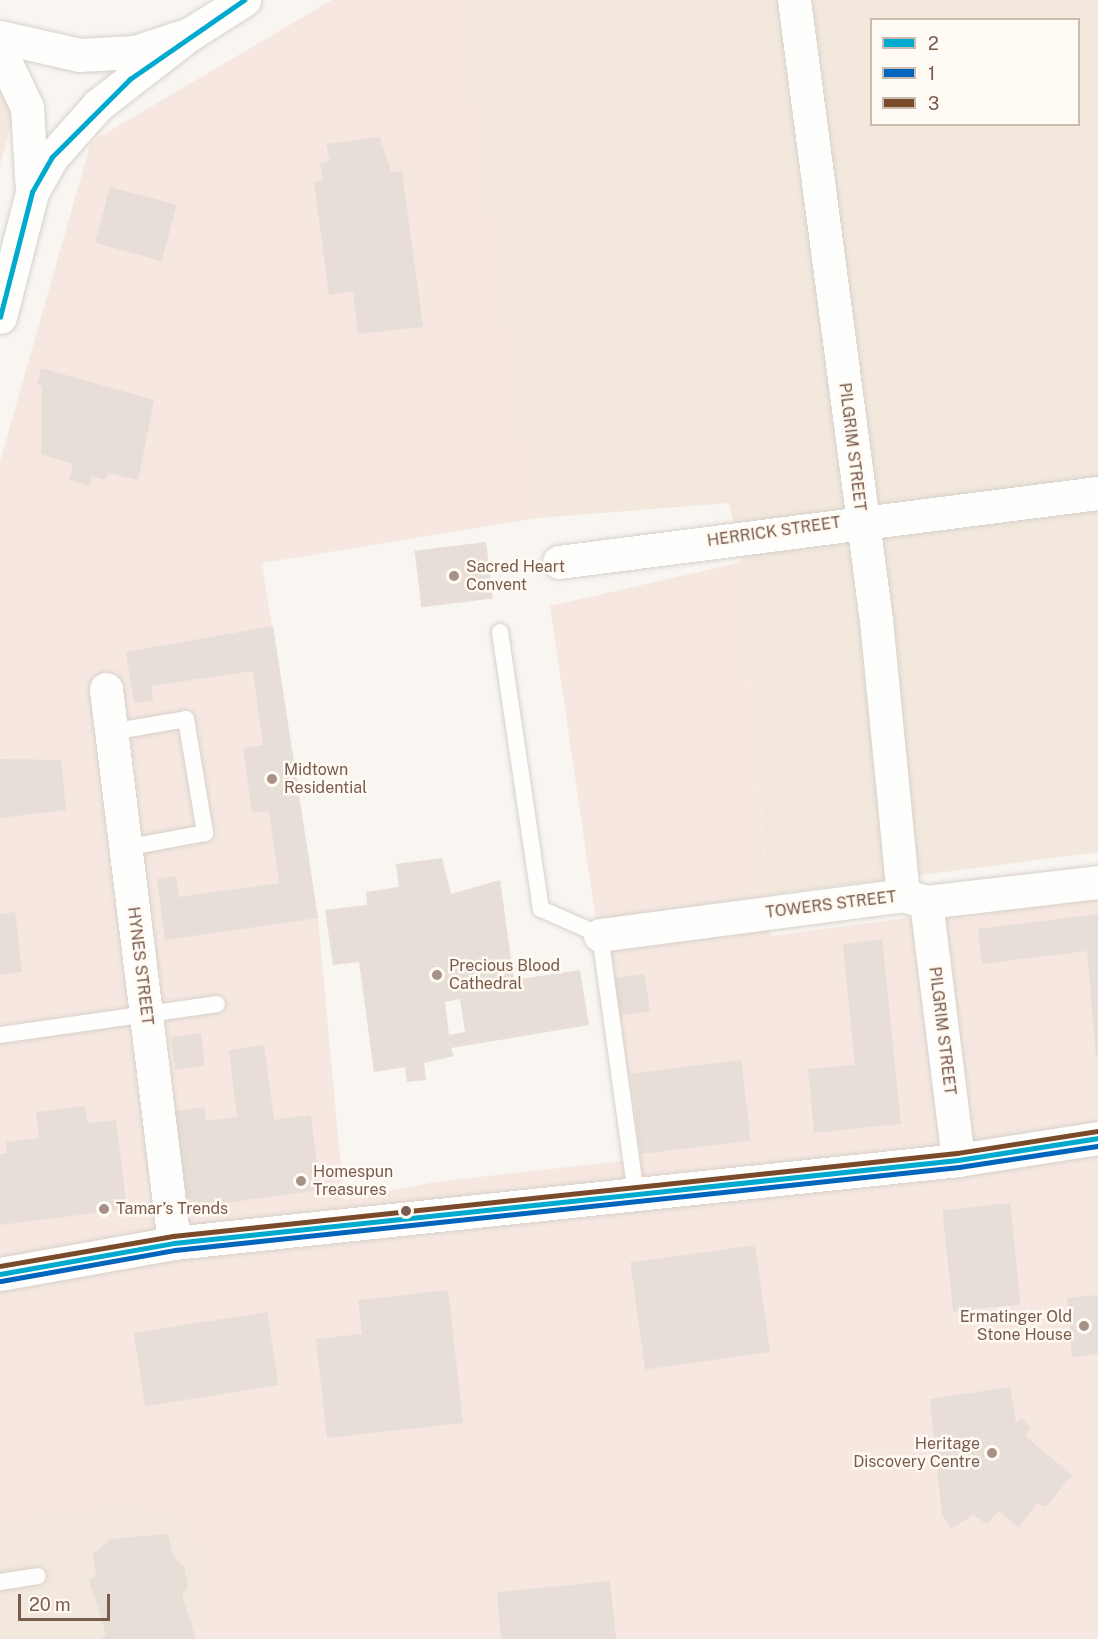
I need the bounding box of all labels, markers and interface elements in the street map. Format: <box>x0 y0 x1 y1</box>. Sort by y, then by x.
legend <box>870 18 1080 126</box>
text: 2 <box>928 33 939 54</box>
text: 1 <box>928 63 935 84</box>
text: 3 <box>928 93 939 114</box>
street label: PILGRIM STREET <box>835 382 869 512</box>
street label: HERRICK STREET <box>706 513 842 551</box>
place label: Sacred Heart Convent <box>466 557 565 595</box>
marker: Sacred Heart Convent <box>447 569 461 583</box>
place label: Midtown Residential <box>284 760 367 798</box>
marker: Midtown Residential <box>265 772 279 786</box>
street label: TOWERS STREET <box>764 887 898 923</box>
street label: HYNES STREET <box>123 906 157 1026</box>
place label: Precious Blood Cathedral <box>449 956 560 994</box>
street label: PILGRIM STREET <box>925 966 959 1096</box>
marker: Precious Blood Cathedral <box>430 968 444 982</box>
place label: Homespun Treasures <box>313 1162 393 1200</box>
marker: Homespun Treasures <box>294 1174 308 1188</box>
place label: Tamar’s Trends <box>116 1199 228 1219</box>
marker: Tamar’s Trends <box>97 1202 111 1216</box>
unlabelled marker <box>400 1205 412 1217</box>
place label: Ermatinger Old Stone House <box>960 1307 1072 1345</box>
marker: Ermatinger Old Stone House <box>1077 1319 1091 1333</box>
place label: Heritage Discovery Centre <box>853 1434 980 1472</box>
marker: Heritage Discovery Centre <box>985 1446 999 1460</box>
scale bar <box>21 1582 112 1620</box>
text: 20 m <box>29 1594 71 1615</box>

